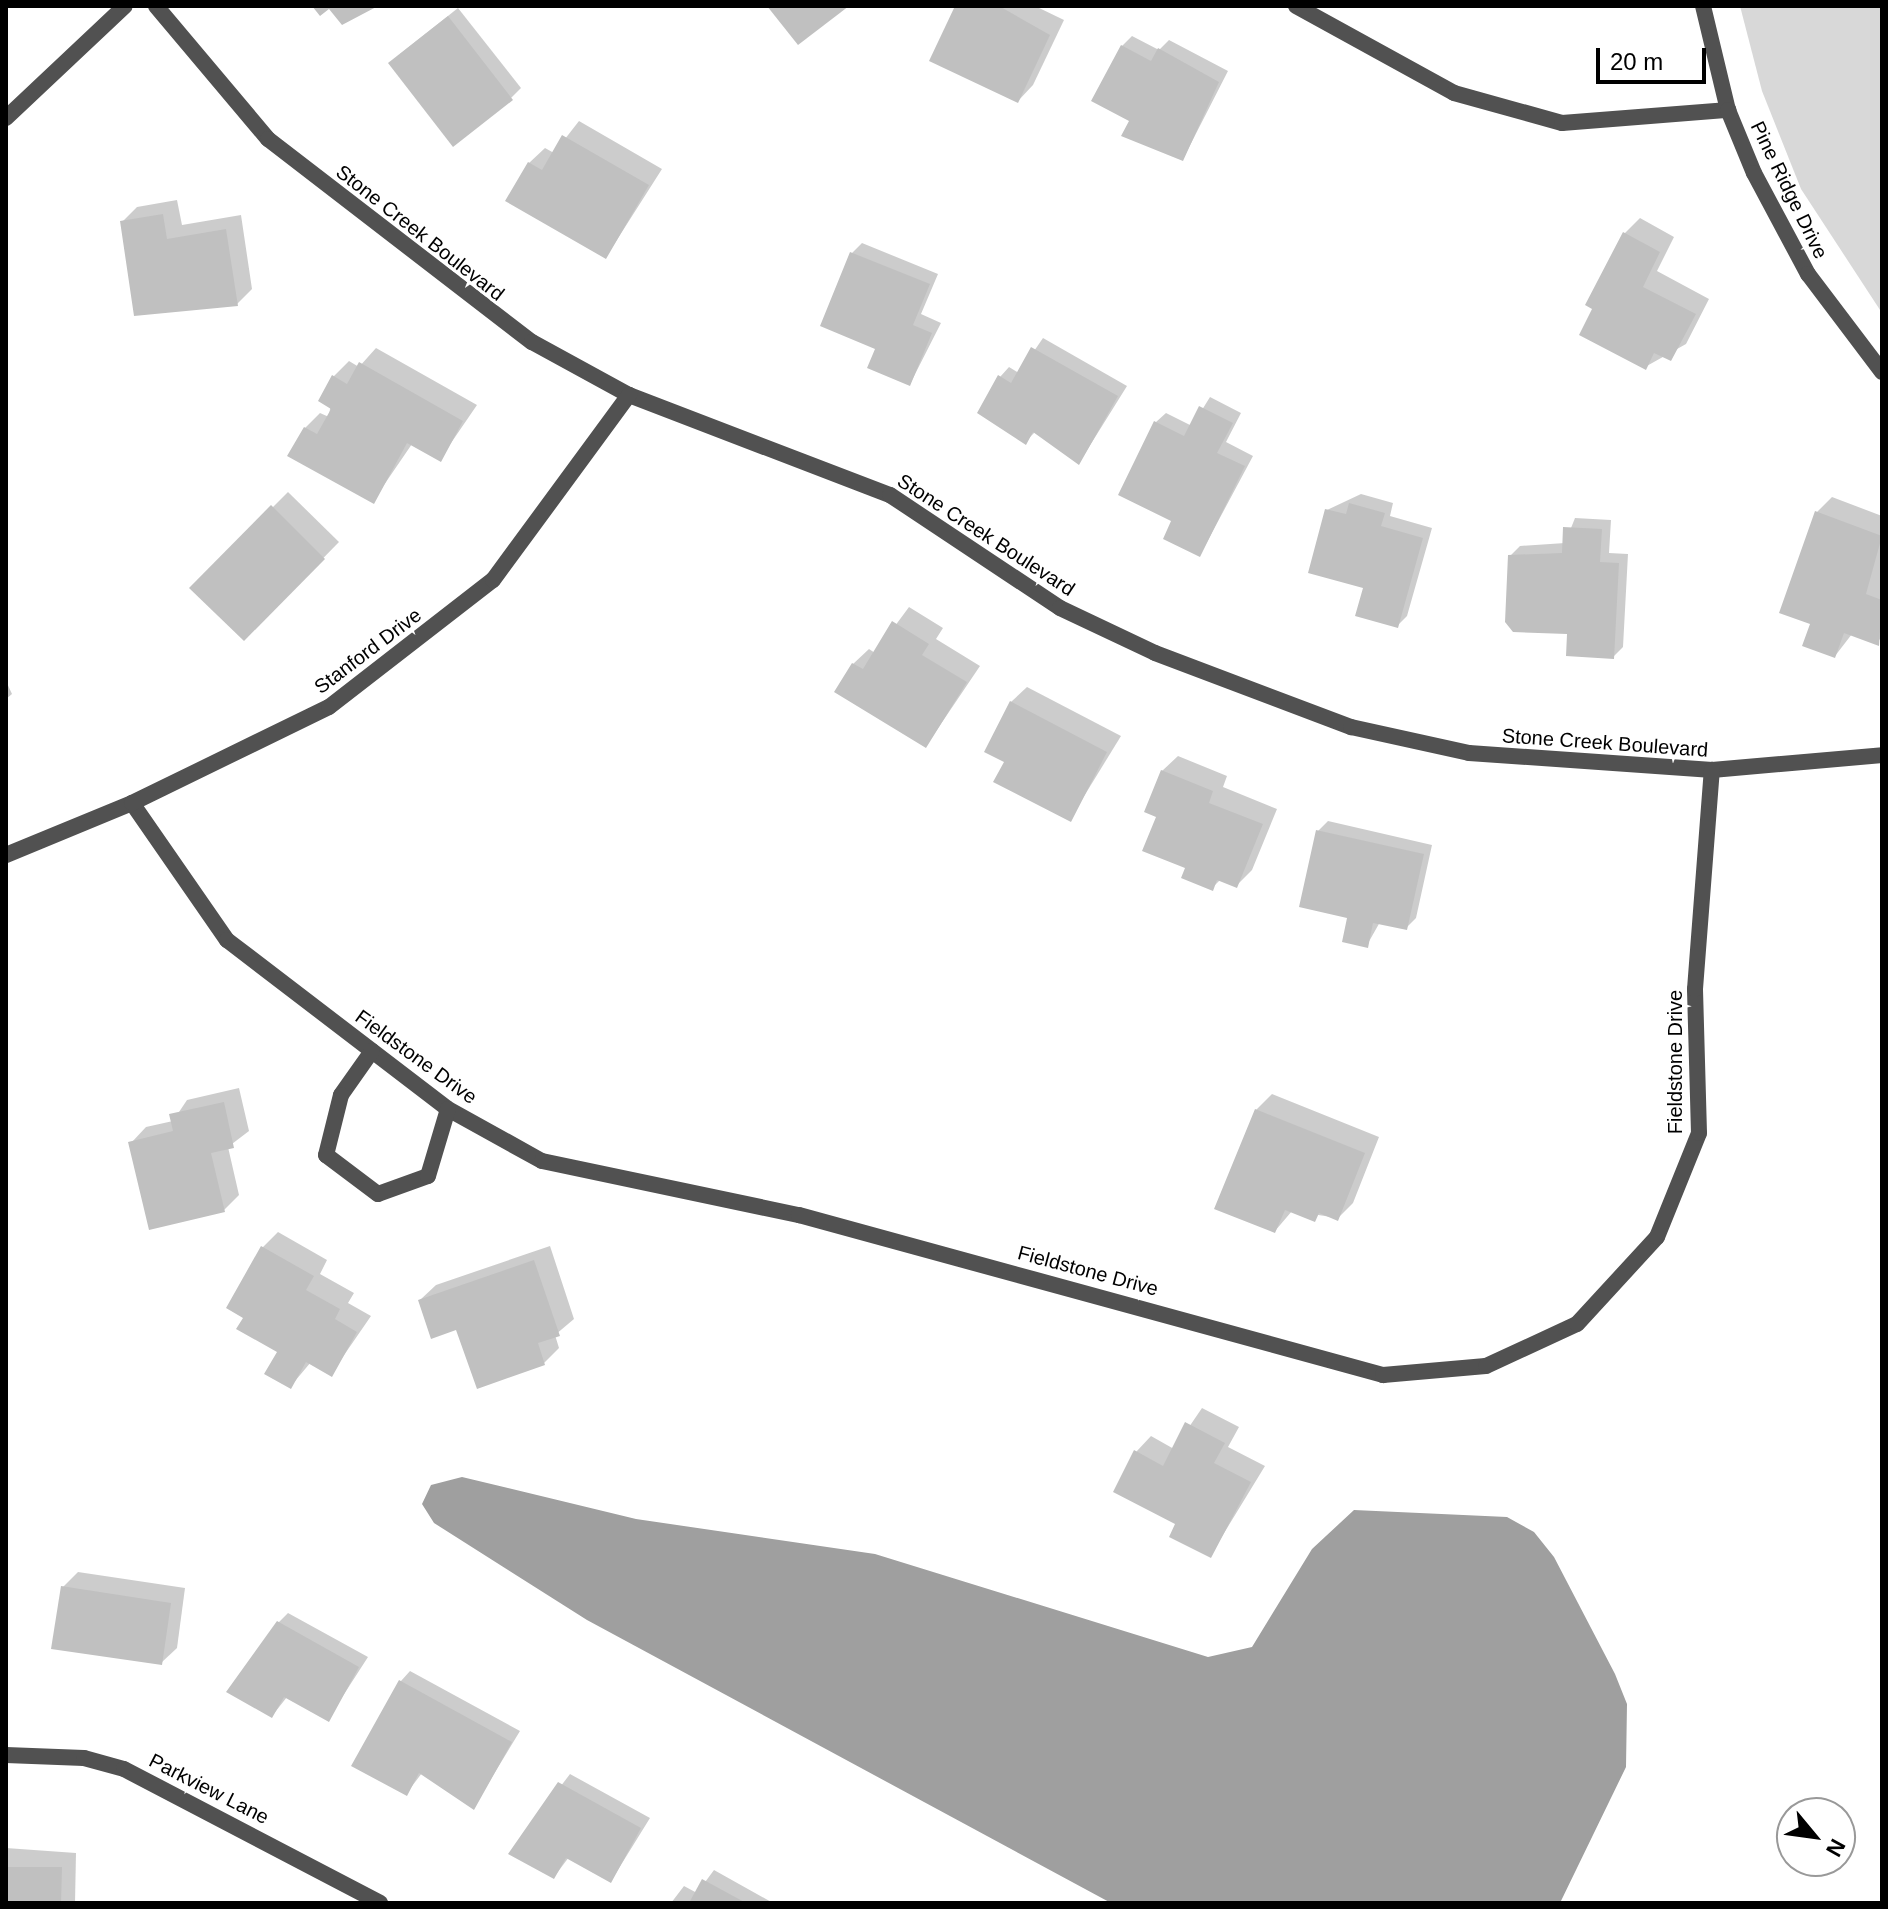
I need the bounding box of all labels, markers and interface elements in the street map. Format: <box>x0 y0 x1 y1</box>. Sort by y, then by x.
scale bar <box>1600 32 1710 82</box>
text: 20 m <box>1610 48 1663 75</box>
street label: Pine Ridge Drive <box>1745 117 1833 263</box>
street label: Stone Creek Boulevard <box>331 160 509 306</box>
street label: Stone Creek Boulevard <box>893 469 1079 601</box>
street label: Stanford Drive <box>310 603 426 699</box>
street label: Stone Creek Boulevard <box>1501 724 1709 762</box>
street label: Fieldstone Drive <box>1663 990 1687 1134</box>
street label: Fieldstone Drive <box>350 1005 482 1109</box>
street label: Fieldstone Drive <box>1015 1241 1161 1301</box>
street label: Parkview Lane <box>145 1749 273 1829</box>
north arrow <box>1776 1797 1856 1877</box>
text: N <box>1821 1835 1850 1861</box>

